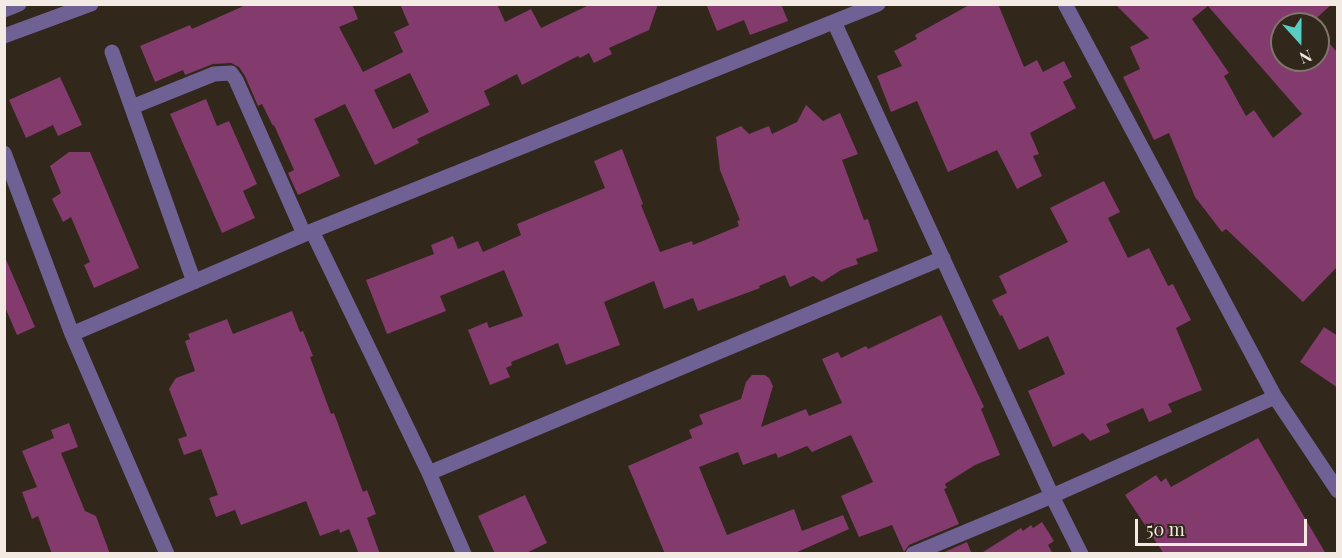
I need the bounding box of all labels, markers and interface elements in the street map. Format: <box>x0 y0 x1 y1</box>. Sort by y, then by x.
north arrow <box>1270 12 1330 72</box>
text: N <box>1297 46 1315 69</box>
scale bar <box>1138 507 1310 545</box>
text: 50 m <box>1146 517 1185 541</box>

